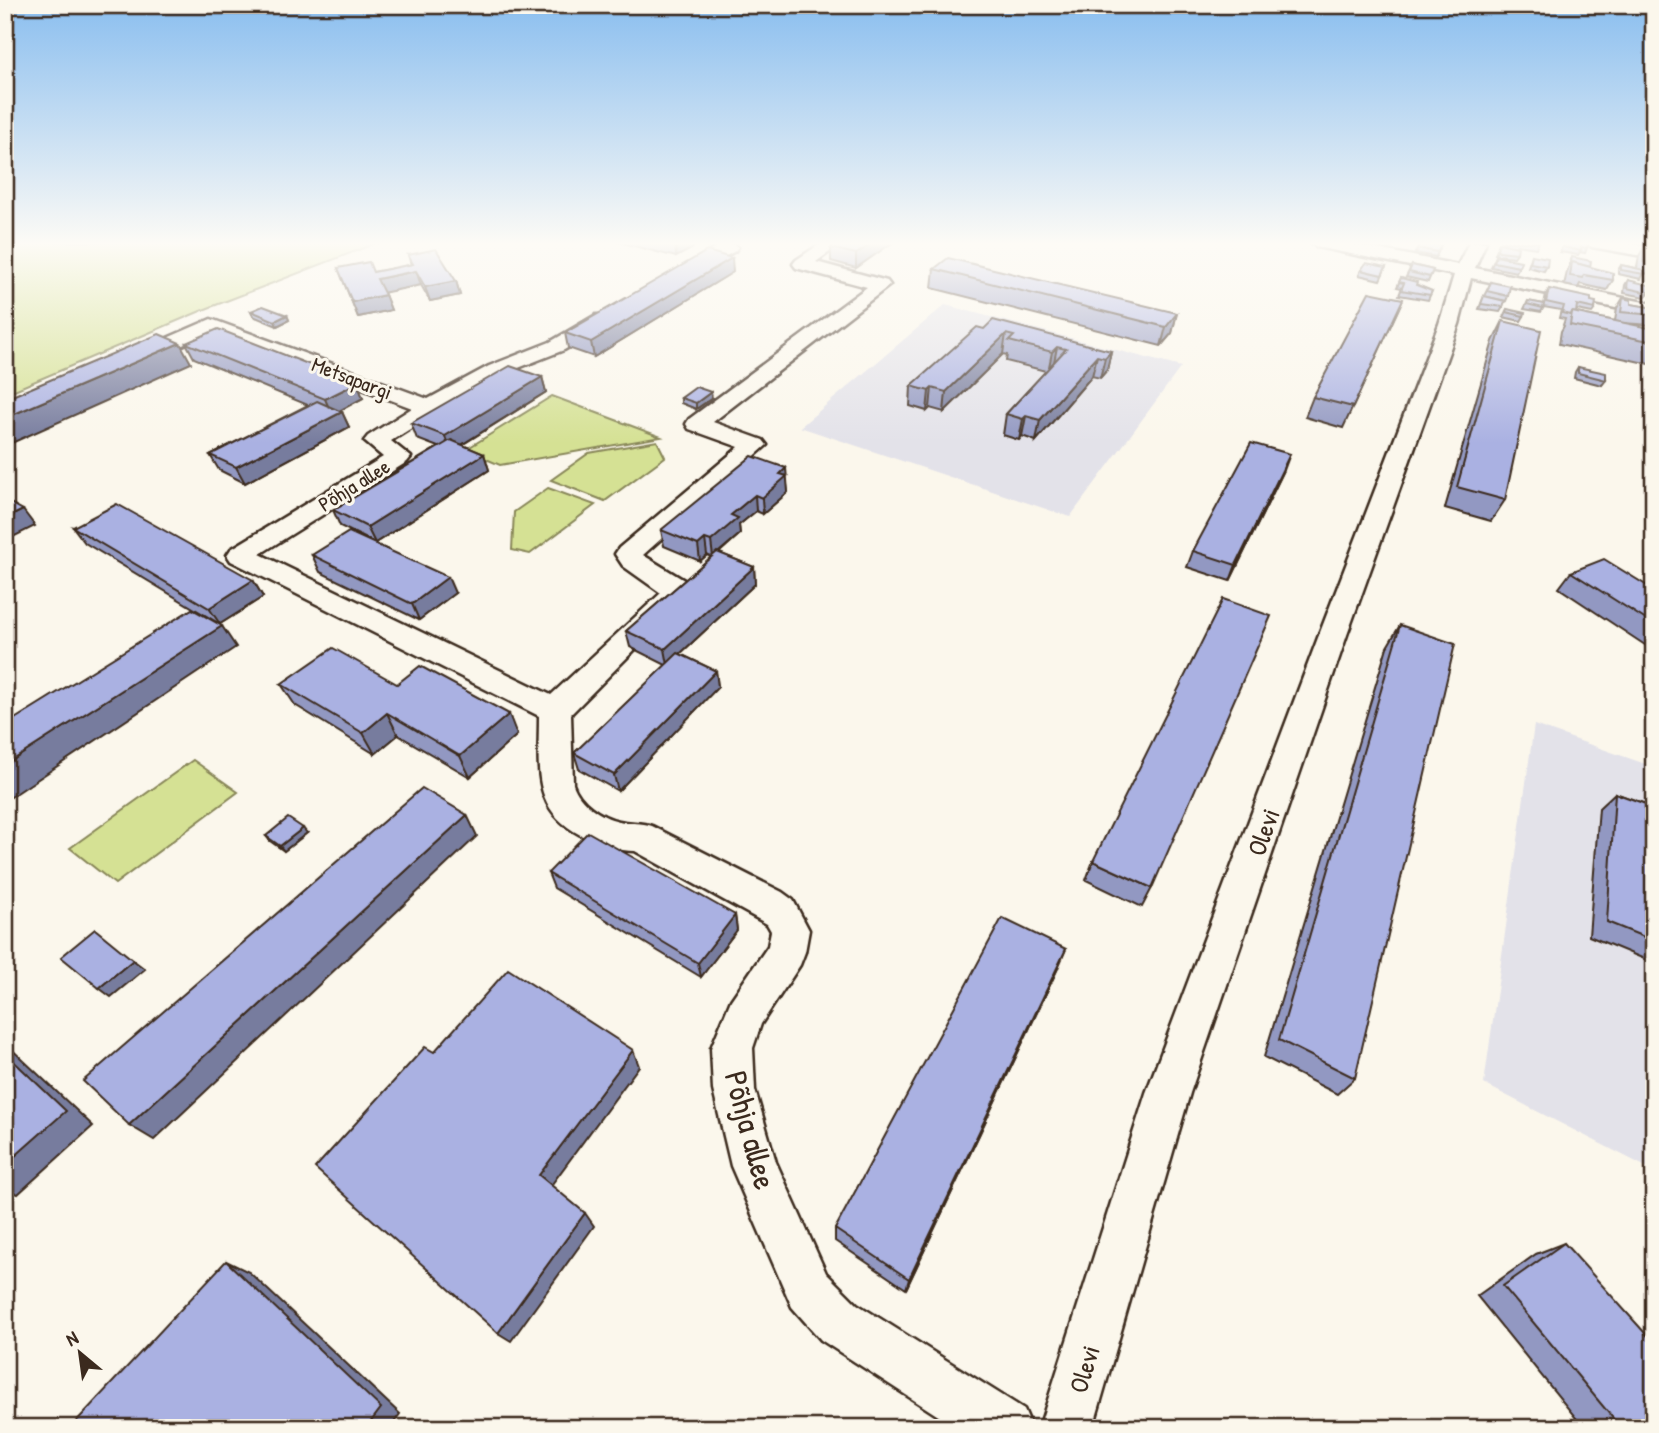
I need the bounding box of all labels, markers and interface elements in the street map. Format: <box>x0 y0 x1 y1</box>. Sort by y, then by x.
street label: Metsapargi <box>308 349 396 407</box>
street label: Põhja allee <box>313 452 395 518</box>
street label: Olevi <box>1238 803 1288 861</box>
street label: Põhja allee <box>715 1066 787 1194</box>
north arrow <box>46 1318 116 1388</box>
text: N <box>61 1324 82 1352</box>
street label: Olevi <box>1060 1341 1108 1397</box>

